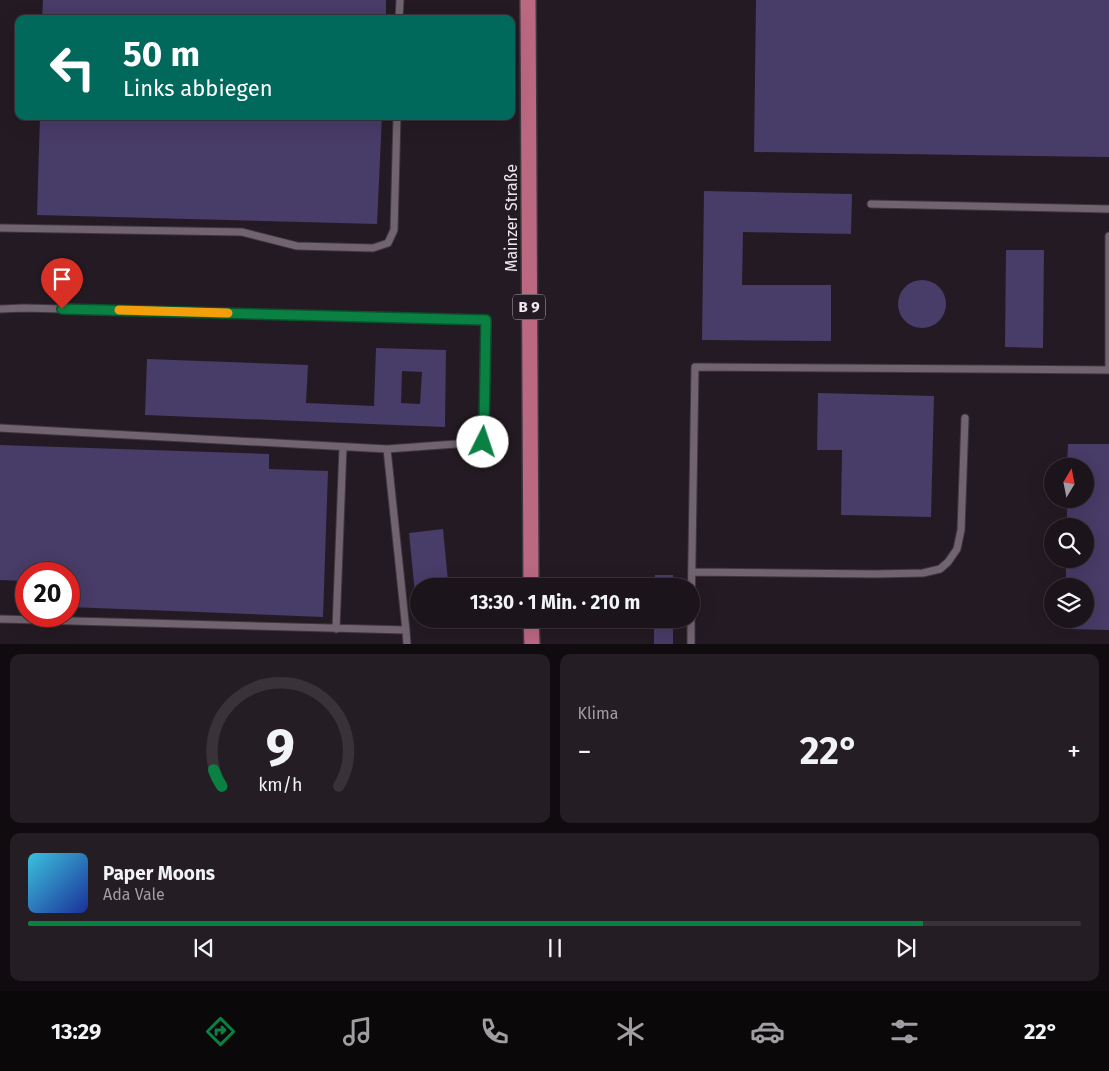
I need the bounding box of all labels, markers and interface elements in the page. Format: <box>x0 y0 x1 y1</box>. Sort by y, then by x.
text: 50 m <box>123 33 200 75</box>
icon: left <box>40 35 105 100</box>
text: Links abbiegen <box>123 75 273 102</box>
street label: Mainzer Straße <box>502 164 521 272</box>
pin <box>41 258 83 309</box>
icon: arrive <box>48 265 76 293</box>
road number: B 9 <box>513 294 545 320</box>
position arrow <box>456 415 508 467</box>
north arrow <box>1044 458 1094 508</box>
map controls <box>1044 458 1094 628</box>
button: search <box>1044 518 1094 568</box>
speed limit sign: 20 <box>15 562 80 627</box>
button: layers <box>1044 578 1094 628</box>
text: 13:30 · 1 Min. · 210 m <box>470 591 640 614</box>
text: Klima <box>578 704 619 723</box>
text: 9 <box>265 716 294 779</box>
text: 22° <box>800 728 859 774</box>
text: − <box>578 735 592 768</box>
text: + <box>1067 735 1081 768</box>
text: km/h <box>258 774 302 796</box>
text: Paper Moons <box>103 862 215 885</box>
text: Ada Vale <box>103 885 165 904</box>
icon: previous <box>190 934 218 962</box>
icon: pause <box>541 934 569 962</box>
icon: next <box>892 934 920 962</box>
icon: directions <box>203 1014 238 1049</box>
icon: music <box>340 1014 375 1049</box>
icon: phone <box>477 1014 512 1049</box>
icon: climate <box>613 1014 648 1049</box>
icon: car <box>750 1014 785 1049</box>
icon: filters <box>887 1014 922 1049</box>
text: 13:29 <box>51 1018 101 1045</box>
text: 22° <box>1024 1018 1058 1045</box>

